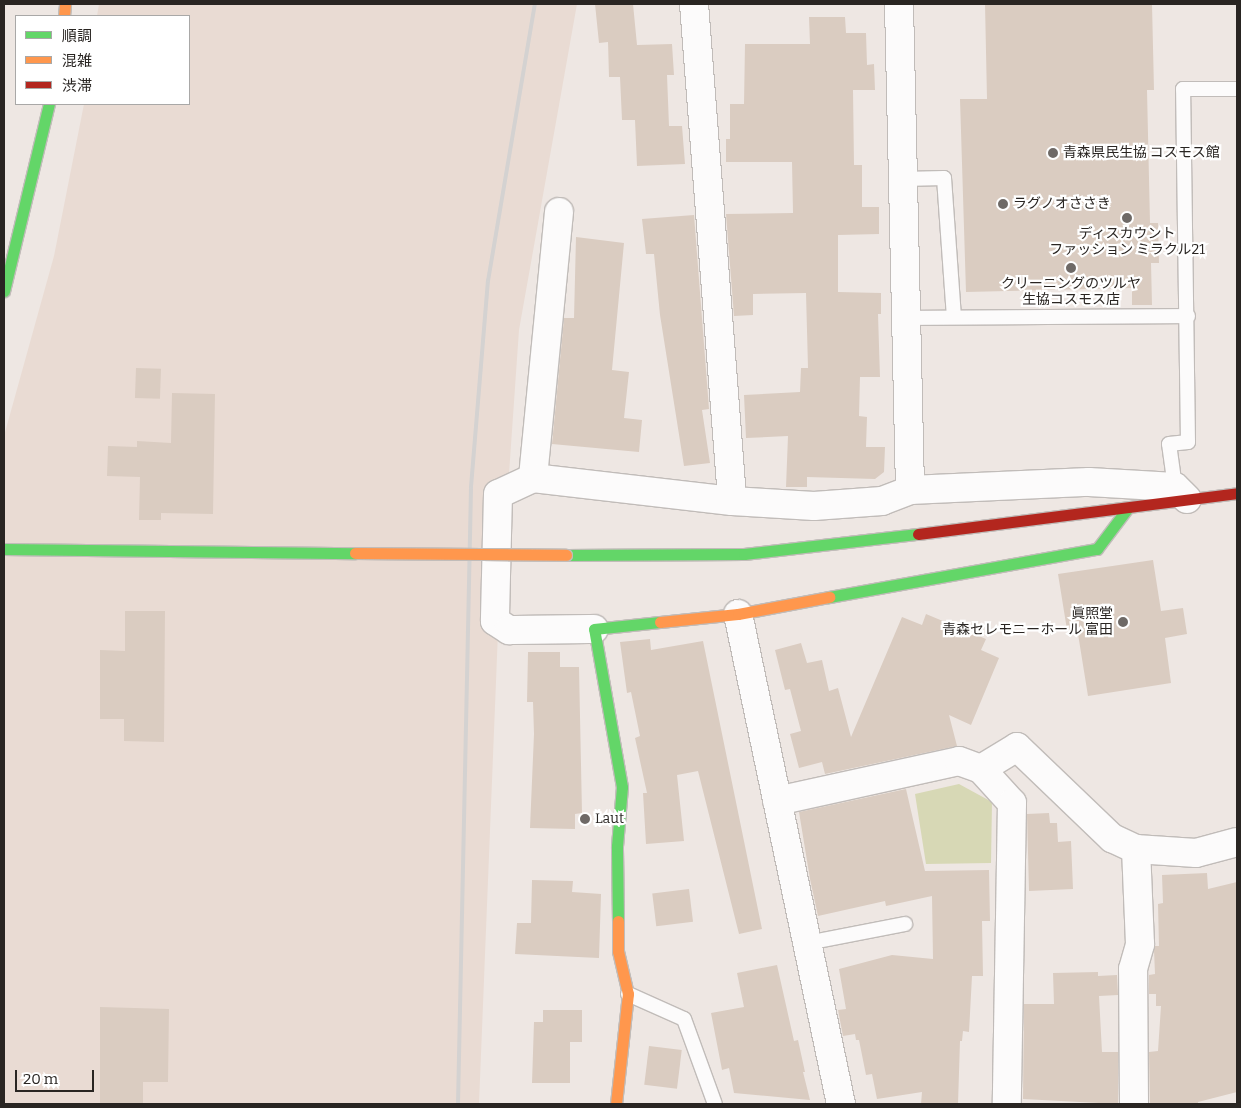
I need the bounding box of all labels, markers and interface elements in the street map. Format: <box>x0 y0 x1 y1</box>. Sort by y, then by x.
legend <box>15 15 190 105</box>
text: 順調 <box>62 27 92 45</box>
text: 混雑 <box>62 52 92 70</box>
text: 渋滞 <box>62 77 92 95</box>
place label: 青森県民生協 コスモス館 <box>1063 145 1220 161</box>
marker: 青森県民生協 コスモス館 <box>1047 147 1059 159</box>
place label: ラグノオささき <box>1013 196 1111 212</box>
marker: ラグノオささき <box>997 198 1009 210</box>
marker: ディスカウント ファッション ミラクル21 <box>1121 212 1133 224</box>
place label: ディスカウント ファッション ミラクル21 <box>1049 226 1205 258</box>
marker: クリーニングのツルヤ 生協コスモス店 <box>1065 262 1077 274</box>
place label: クリーニングのツルヤ 生協コスモス店 <box>1001 276 1141 308</box>
place label: 眞照堂 青森セレモニーホール 富田 <box>942 606 1113 638</box>
marker: 眞照堂 青森セレモニーホール 富田 <box>1117 616 1129 628</box>
place label: Laut <box>595 811 624 827</box>
marker: Laut <box>579 813 591 825</box>
scale bar <box>18 1060 96 1092</box>
text: 20 m <box>23 1070 58 1088</box>

